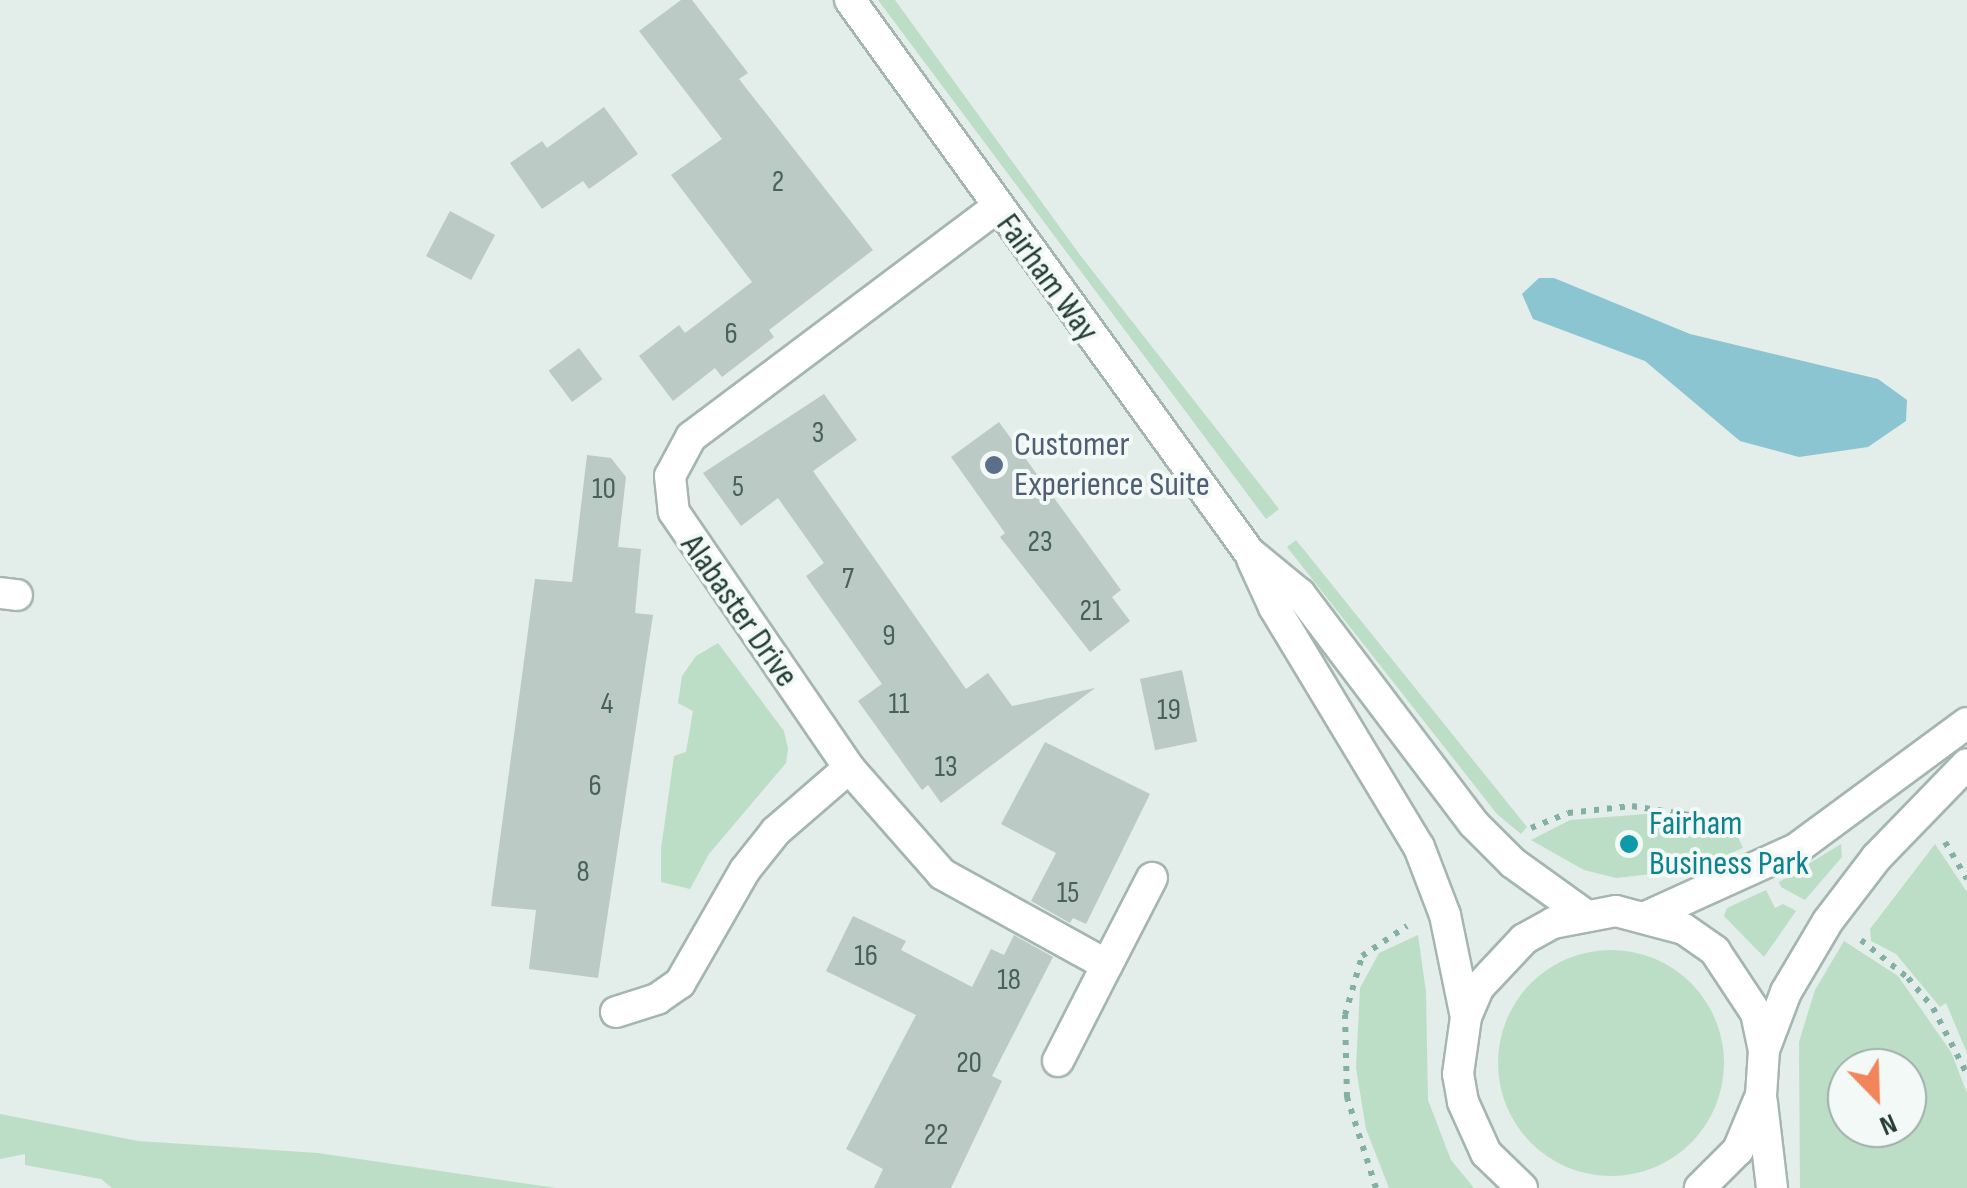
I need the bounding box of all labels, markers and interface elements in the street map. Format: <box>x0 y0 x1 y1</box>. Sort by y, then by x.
house number: 2 <box>772 164 784 200</box>
street label: Fairham Way <box>987 206 1107 350</box>
house number: 6 <box>724 316 738 352</box>
house number: 3 <box>812 415 824 451</box>
place label: Customer Experience Suite <box>1014 424 1210 506</box>
marker: Customer Experience Suite <box>983 454 1005 476</box>
house number: 5 <box>732 469 744 505</box>
house number: 10 <box>592 471 616 507</box>
house number: 23 <box>1028 524 1052 560</box>
street label: Alabaster Drive <box>671 526 807 696</box>
house number: 7 <box>842 561 854 597</box>
house number: 21 <box>1080 593 1102 629</box>
house number: 9 <box>882 618 896 654</box>
house number: 4 <box>601 686 613 722</box>
house number: 11 <box>889 686 909 722</box>
house number: 19 <box>1157 692 1181 728</box>
house number: 13 <box>934 749 958 785</box>
house number: 6 <box>588 768 602 804</box>
place label: Fairham Business Park <box>1649 803 1809 885</box>
marker: Fairham Business Park <box>1618 833 1640 855</box>
house number: 8 <box>576 854 590 890</box>
house number: 15 <box>1057 875 1079 911</box>
house number: 16 <box>854 938 878 974</box>
house number: 18 <box>997 962 1021 998</box>
house number: 20 <box>956 1045 982 1081</box>
north arrow <box>1827 1048 1927 1148</box>
text: N <box>1875 1106 1901 1142</box>
house number: 22 <box>924 1117 948 1153</box>

